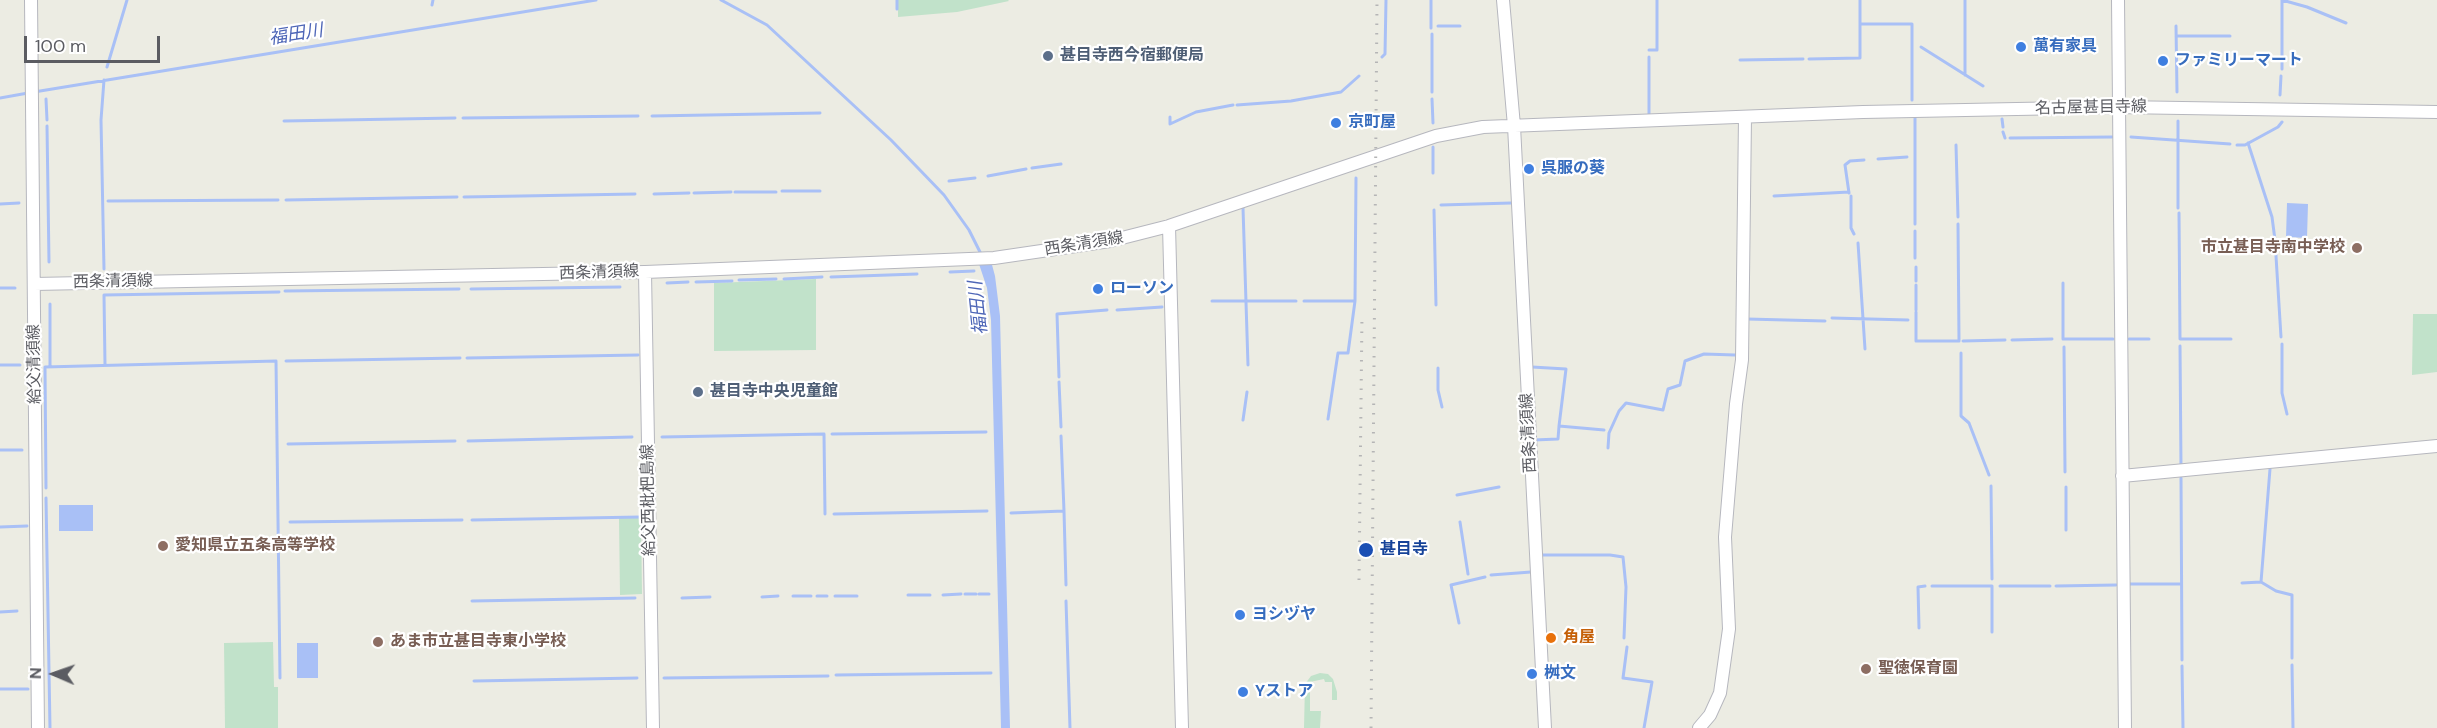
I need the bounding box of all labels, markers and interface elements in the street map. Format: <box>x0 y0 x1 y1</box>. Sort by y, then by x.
water label: 福田川 <box>268 20 324 50</box>
scale bar <box>27 24 164 62</box>
text: 100 m <box>35 34 86 58</box>
place label: 萬有家具 <box>2033 37 2097 57</box>
marker: 萬有家具 <box>2014 40 2028 54</box>
place label: 甚目寺西今宿郵便局 <box>1060 46 1204 66</box>
marker: 甚目寺西今宿郵便局 <box>1041 49 1055 63</box>
place label: ファミリーマート <box>2175 51 2303 71</box>
marker: ファミリーマート <box>2156 54 2170 68</box>
street label: 名古屋甚目寺線 <box>2035 97 2147 119</box>
place label: 京町屋 <box>1348 113 1396 133</box>
marker: 京町屋 <box>1329 116 1343 130</box>
place label: 呉服の葵 <box>1541 159 1605 179</box>
marker: 呉服の葵 <box>1522 162 1536 176</box>
street label: 西条清須線 <box>1043 228 1125 260</box>
place label: 市立甚目寺南中学校 <box>2201 238 2345 258</box>
marker: 市立甚目寺南中学校 <box>2350 241 2364 255</box>
street label: 西条清須線 <box>559 262 639 284</box>
street label: 西条清須線 <box>73 272 153 292</box>
place label: ローソン <box>1110 279 1174 299</box>
water label: 福田川 <box>965 280 993 336</box>
marker: ローソン <box>1091 282 1105 296</box>
street label: 給父清須線 <box>25 324 45 404</box>
place label: 甚目寺中央児童館 <box>710 382 838 402</box>
marker: 甚目寺中央児童館 <box>691 385 705 399</box>
street label: 西条清須線 <box>1517 393 1541 473</box>
street label: 給父西枇杷島線 <box>638 444 660 556</box>
place label: 愛知県立五条高等学校 <box>175 536 335 556</box>
marker: 愛知県立五条高等学校 <box>156 539 170 553</box>
place label: 甚目寺 <box>1380 540 1428 560</box>
marker: 甚目寺 <box>1357 541 1375 559</box>
place label: ヨシヅヤ <box>1252 605 1316 625</box>
marker: ヨシヅヤ <box>1233 608 1247 622</box>
place label: 角屋 <box>1563 628 1595 648</box>
marker: 角屋 <box>1544 631 1558 645</box>
place label: あま市立甚目寺東小学校 <box>390 632 566 652</box>
marker: あま市立甚目寺東小学校 <box>371 635 385 649</box>
north arrow <box>24 644 84 704</box>
place label: 聖徳保育園 <box>1878 659 1958 679</box>
marker: 聖徳保育園 <box>1859 662 1873 676</box>
place label: 桝文 <box>1544 664 1576 684</box>
text: N <box>25 667 46 680</box>
marker: 桝文 <box>1525 667 1539 681</box>
place label: Yストア <box>1255 682 1313 702</box>
marker: Yストア <box>1236 685 1250 699</box>

